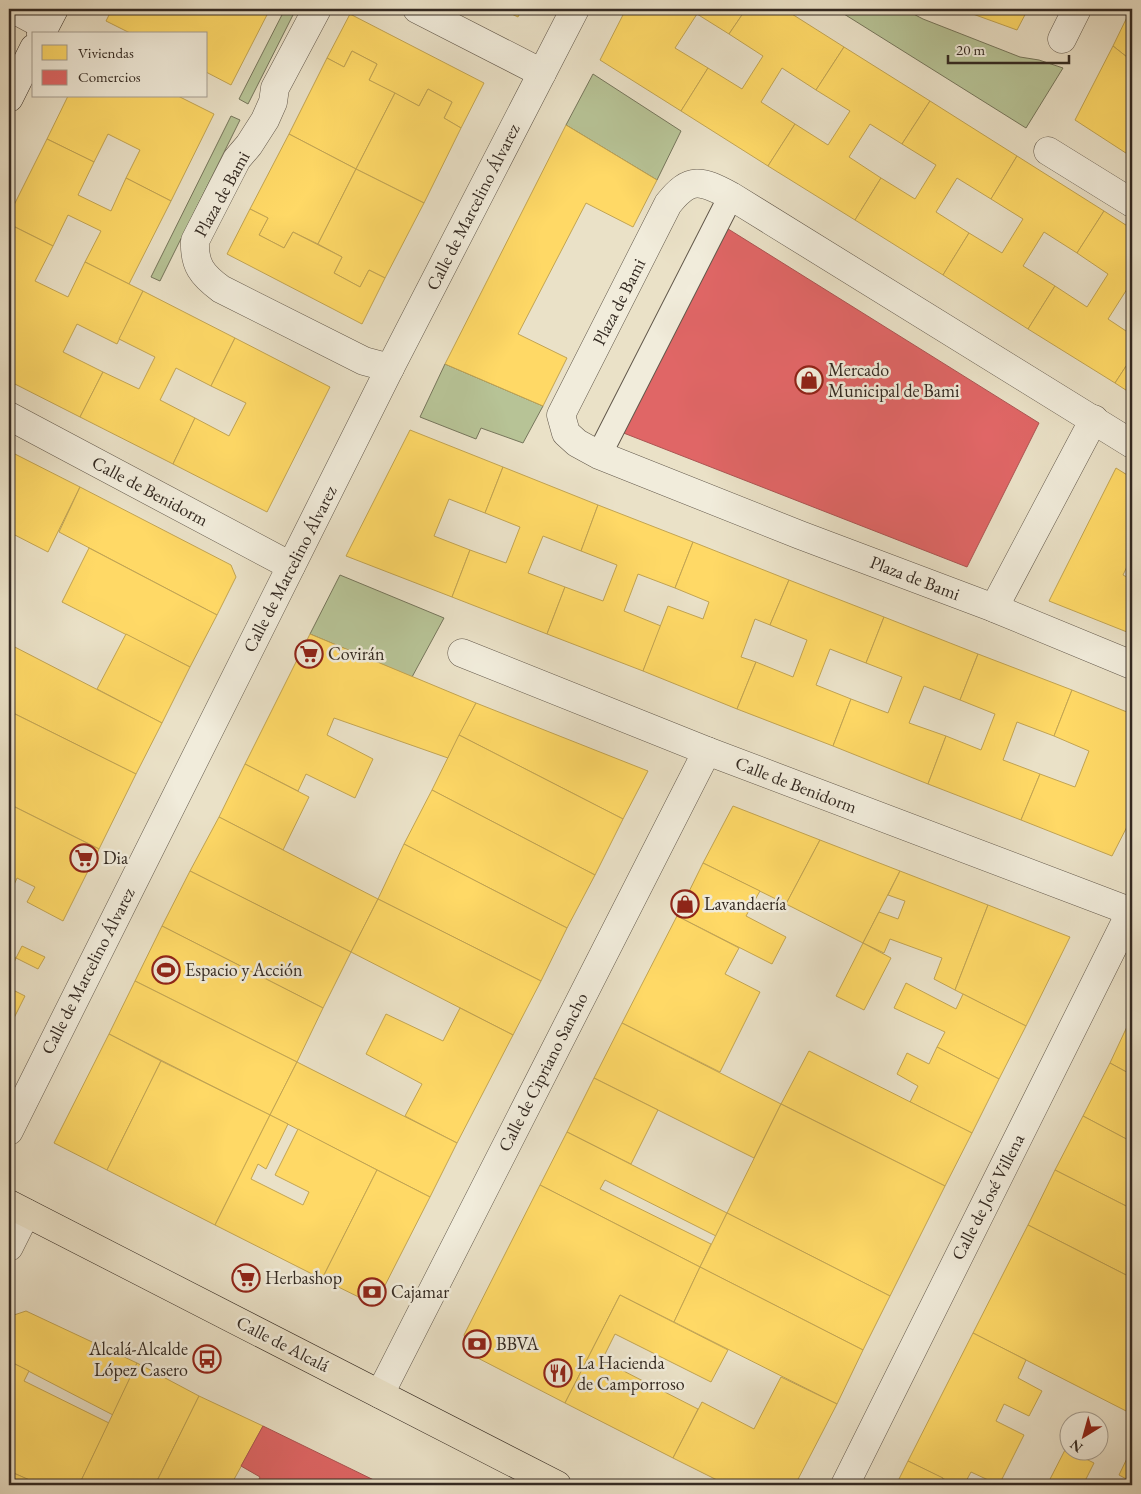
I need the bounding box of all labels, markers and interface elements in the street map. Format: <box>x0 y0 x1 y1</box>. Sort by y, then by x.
legend <box>32 32 208 98</box>
scale bar <box>948 32 1070 64</box>
text: 20 m <box>956 40 985 59</box>
text: Viviendas <box>78 43 134 62</box>
text: Comercios <box>78 67 141 86</box>
street label: Calle de Marcelino Álvarez <box>421 119 525 294</box>
street label: Plaza de Bami <box>189 146 255 241</box>
street label: Plaza de Bami <box>587 254 651 349</box>
place label: Mercado Municipal de Bami <box>828 358 960 402</box>
shop icon: Mercado Municipal de Bami <box>794 365 824 395</box>
street label: Calle de Benidorm <box>88 450 212 531</box>
street label: Calle de Marcelino Álvarez <box>238 481 342 656</box>
street label: Plaza de Bami <box>867 550 964 605</box>
supermarket icon: Covirán <box>294 639 324 669</box>
place label: Covirán <box>328 642 385 665</box>
street label: Calle de Benidorm <box>732 751 860 818</box>
supermarket icon: Dia <box>69 843 99 873</box>
place label: Dia <box>103 846 129 869</box>
street label: Calle de Marcelino Álvarez <box>36 883 140 1058</box>
shop icon: Lavandaería <box>670 889 700 919</box>
place label: Lavandaería <box>704 892 787 915</box>
sports icon: Espacio y Acción <box>151 955 181 985</box>
place label: Espacio y Acción <box>185 958 303 981</box>
street label: Calle de Cipriano Sancho <box>492 988 593 1155</box>
street label: Calle de José Villena <box>946 1129 1030 1264</box>
supermarket icon: Herbashop <box>231 1263 261 1293</box>
place label: Herbashop <box>265 1266 342 1289</box>
bank icon: Cajamar <box>357 1277 387 1307</box>
place label: Cajamar <box>391 1280 449 1303</box>
street label: Calle de Alcalá <box>233 1310 334 1377</box>
bank icon: BBVA <box>462 1329 492 1359</box>
place label: BBVA <box>496 1332 539 1355</box>
place label: Alcalá-Alcalde López Casero <box>88 1337 188 1381</box>
bus stop icon: Alcalá-Alcalde López Casero <box>192 1344 222 1374</box>
place label: La Hacienda de Camporroso <box>577 1351 685 1395</box>
restaurant icon: La Hacienda de Camporroso <box>543 1358 573 1388</box>
north arrow <box>1058 1412 1108 1462</box>
text: N <box>1066 1435 1086 1457</box>

